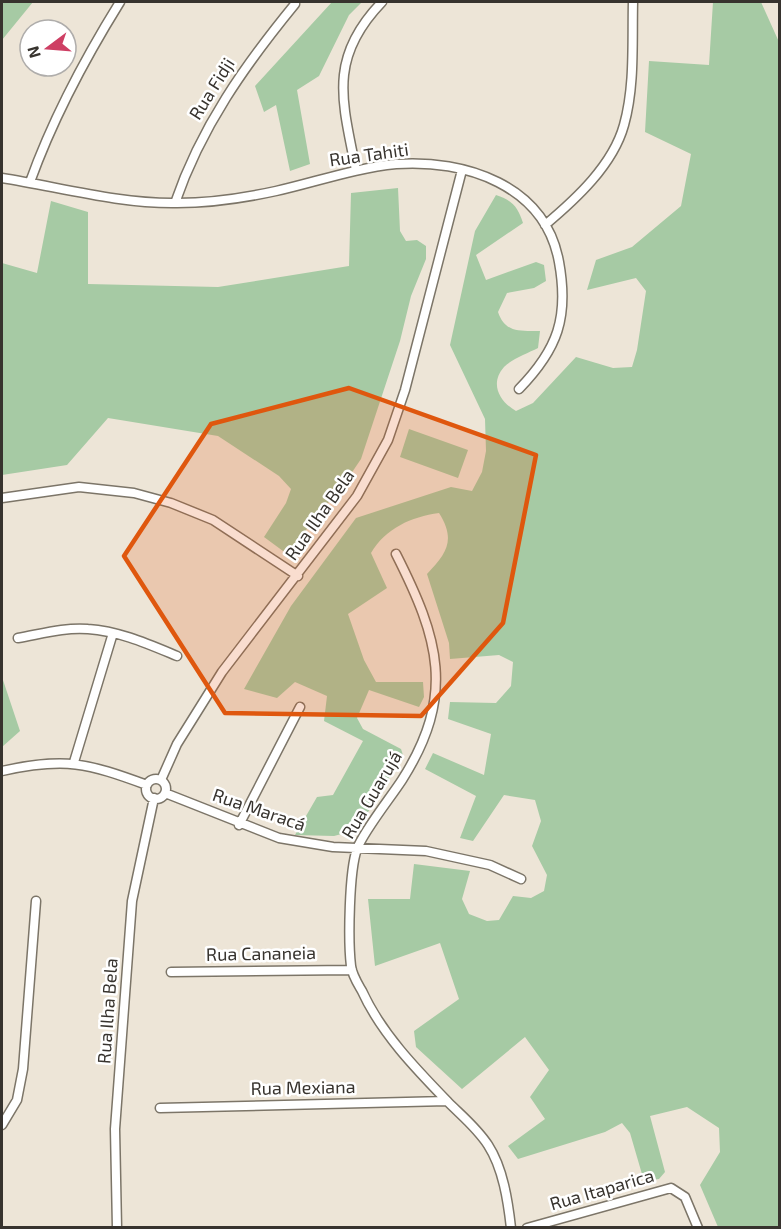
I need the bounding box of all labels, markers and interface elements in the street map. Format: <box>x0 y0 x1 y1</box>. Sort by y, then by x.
north arrow <box>18 18 78 78</box>
text: N <box>22 44 44 60</box>
street label: Rua Fidji <box>184 53 239 123</box>
street label: Rua Tahiti <box>328 138 410 170</box>
street label: Rua Ilha Bela <box>280 465 359 564</box>
street label: Rua Guarujá <box>336 747 406 842</box>
street label: Rua Maracá <box>210 783 309 835</box>
street label: Rua Cananeia <box>206 941 316 965</box>
street label: Rua Ilha Bela <box>92 957 122 1064</box>
street label: Rua Mexiana <box>250 1075 356 1099</box>
street label: Rua Itaparica <box>547 1164 656 1214</box>

